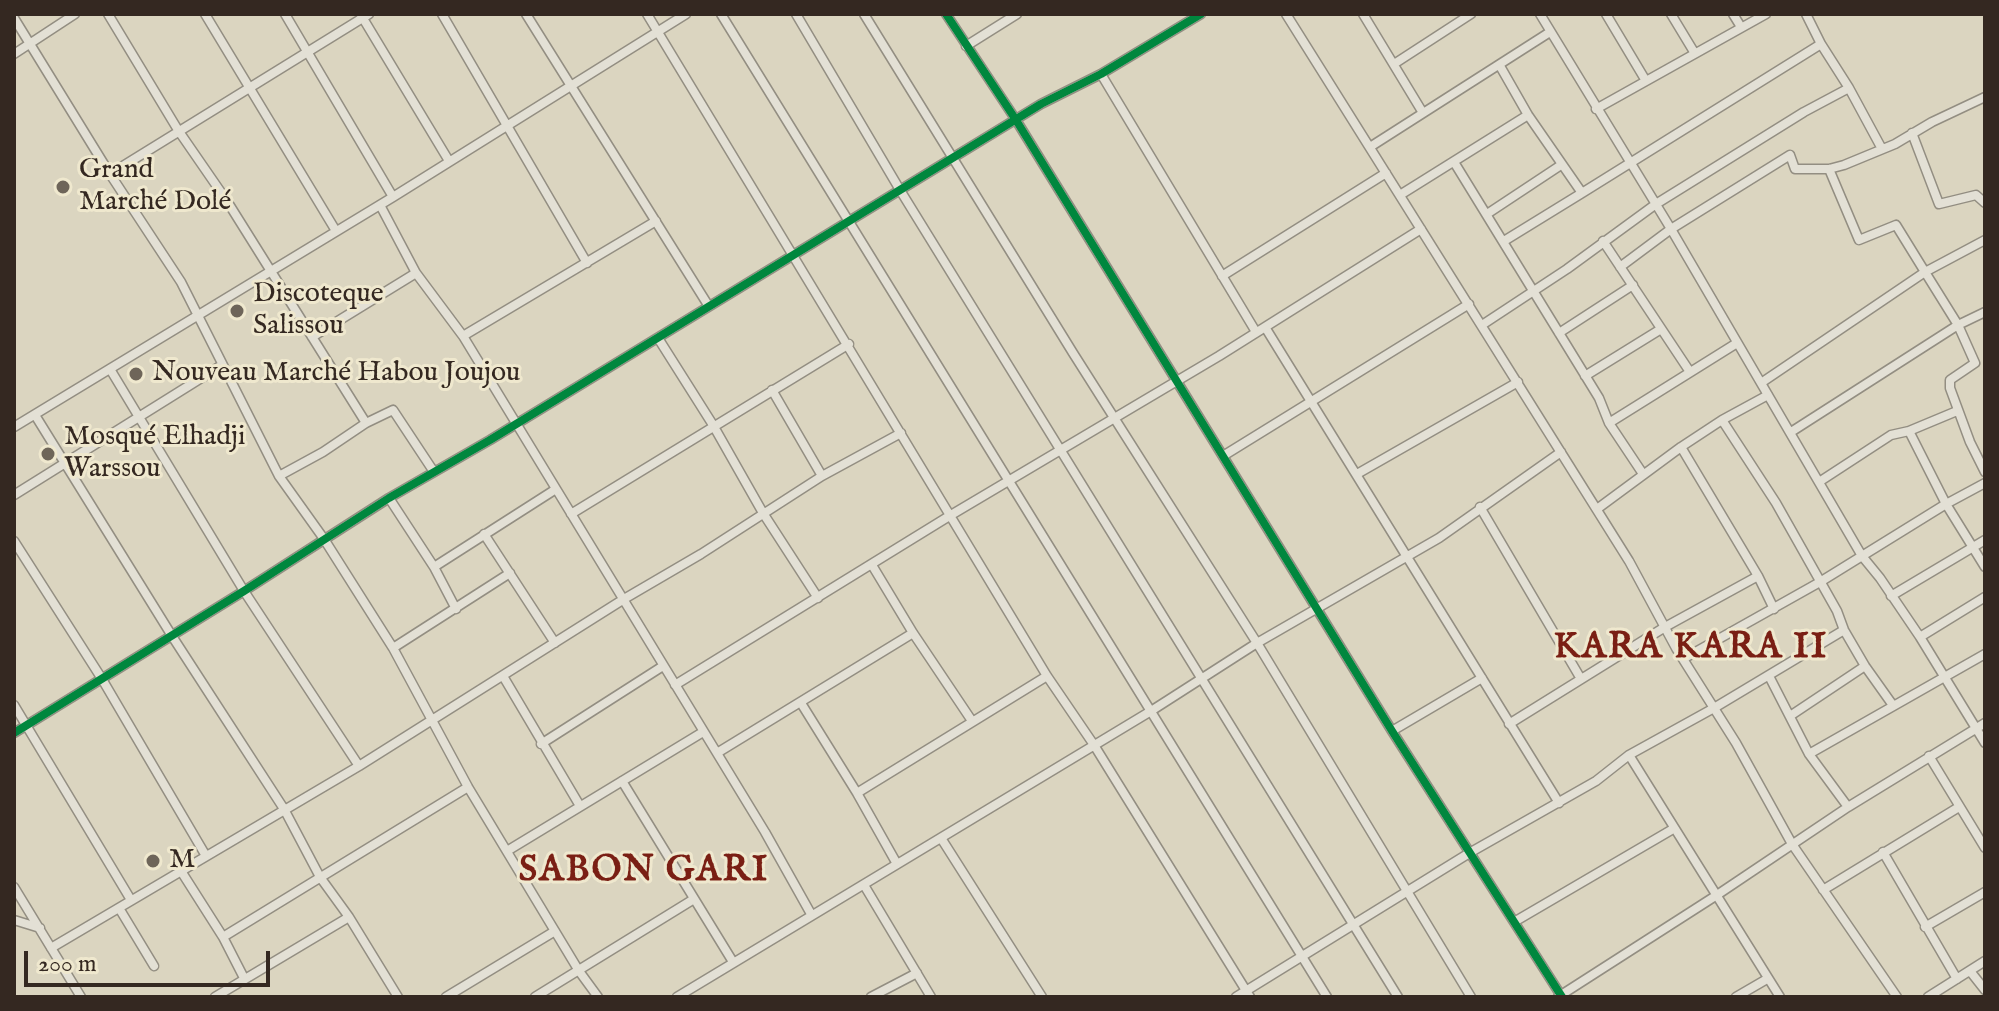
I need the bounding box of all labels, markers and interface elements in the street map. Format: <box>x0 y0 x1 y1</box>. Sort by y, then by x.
place label: Grand Marché Dolé <box>79 154 231 220</box>
marker: Grand Marché Dolé <box>54 178 72 196</box>
place label: Discoteque Salissou <box>253 278 384 344</box>
marker: Discoteque Salissou <box>228 302 246 320</box>
place label: Nouveau Marché Habou Joujou <box>152 357 520 391</box>
marker: Nouveau Marché Habou Joujou <box>127 365 145 383</box>
place label: Mosqué Elhadji Warssou <box>64 421 245 487</box>
marker: Mosqué Elhadji Warssou <box>39 445 57 463</box>
district label: KARA KARA II <box>1554 628 1828 672</box>
place label: M <box>169 844 195 878</box>
district label: SABON GARI <box>519 851 769 895</box>
marker: M <box>144 852 162 870</box>
scale bar <box>28 935 274 985</box>
text: 200 m <box>38 949 97 980</box>

